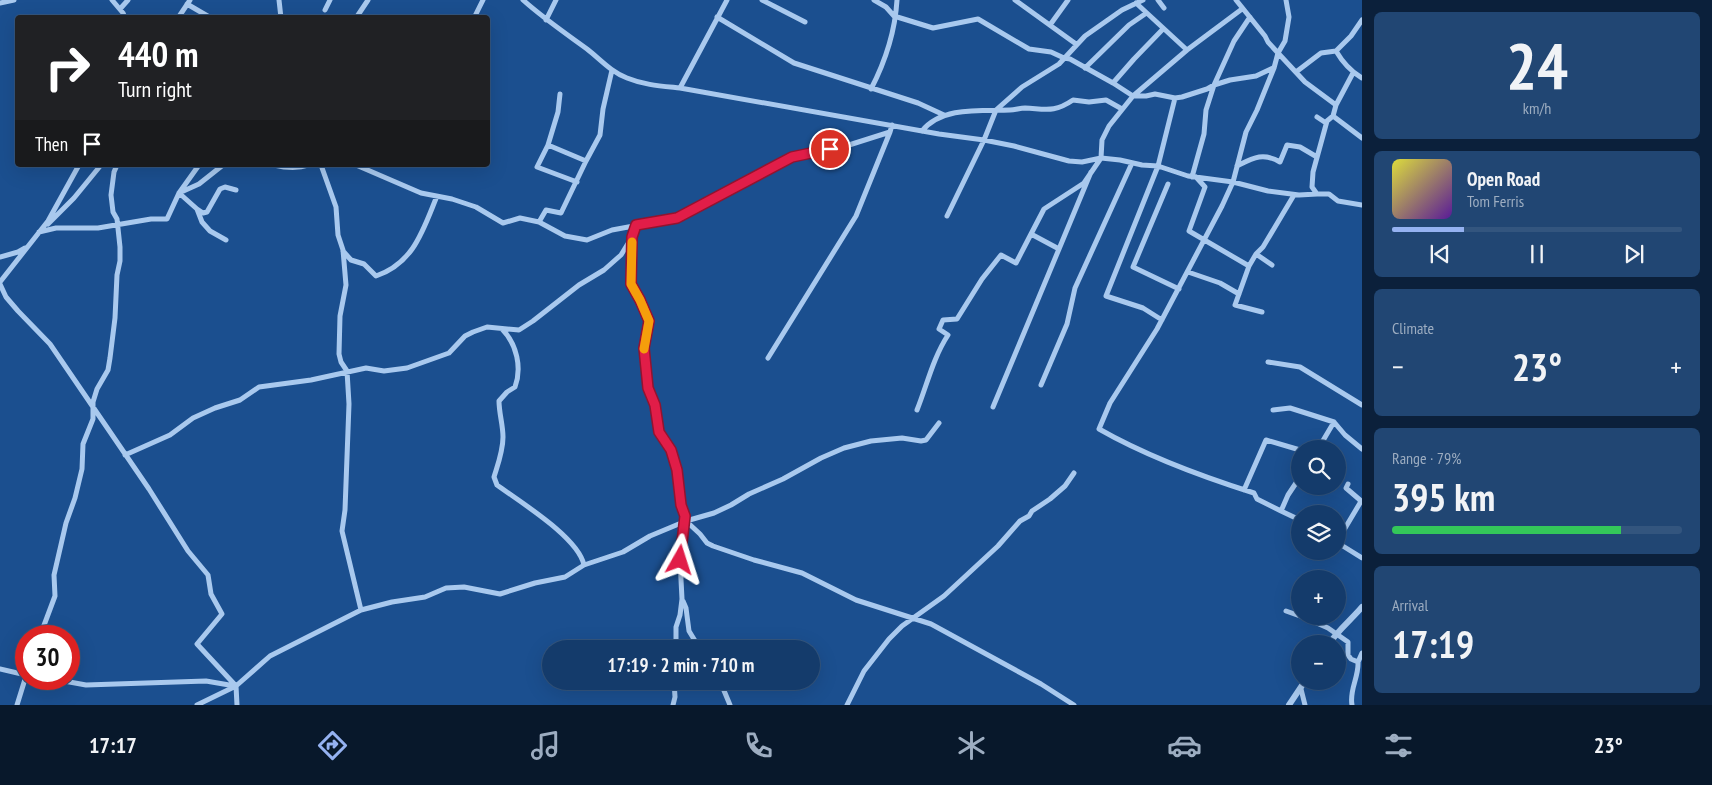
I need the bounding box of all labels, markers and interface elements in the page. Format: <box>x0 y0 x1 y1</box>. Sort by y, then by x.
text: 24 <box>1506 23 1568 107</box>
text: 440 m <box>118 31 199 77</box>
icon: right <box>35 35 100 100</box>
text: Turn right <box>118 75 192 103</box>
text: km/h <box>1523 98 1551 118</box>
pin <box>809 128 851 170</box>
icon: arrive <box>78 130 106 158</box>
text: Then <box>35 132 68 156</box>
icon: arrive <box>816 135 844 163</box>
text: Open Road <box>1467 167 1540 191</box>
text: Tom Ferris <box>1467 191 1524 211</box>
icon: previous <box>1426 240 1454 268</box>
icon: pause <box>1523 240 1551 268</box>
icon: next <box>1620 240 1648 268</box>
text: Climate <box>1392 318 1434 338</box>
text: 23° <box>1512 342 1562 391</box>
text: − <box>1392 348 1404 385</box>
text: + <box>1670 348 1682 385</box>
map controls <box>1291 440 1346 690</box>
button: search <box>1291 440 1346 495</box>
text: Range · 79% <box>1392 448 1461 468</box>
text: 395 km <box>1392 472 1495 521</box>
button: layers <box>1291 505 1346 560</box>
position arrow <box>653 533 705 585</box>
button: + <box>1291 570 1346 625</box>
text: Arrival <box>1392 595 1428 615</box>
text: 17:19 <box>1392 619 1474 668</box>
speed limit sign: 30 <box>15 625 80 690</box>
button: − <box>1291 635 1346 690</box>
text: 17:19 · 2 min · 710 m <box>608 653 754 677</box>
icon: directions <box>315 728 350 763</box>
icon: music <box>528 728 563 763</box>
icon: phone <box>741 728 776 763</box>
icon: climate <box>954 728 989 763</box>
icon: car <box>1167 728 1202 763</box>
icon: filters <box>1381 728 1416 763</box>
text: 17:17 <box>89 731 137 759</box>
text: 23° <box>1594 731 1623 759</box>

